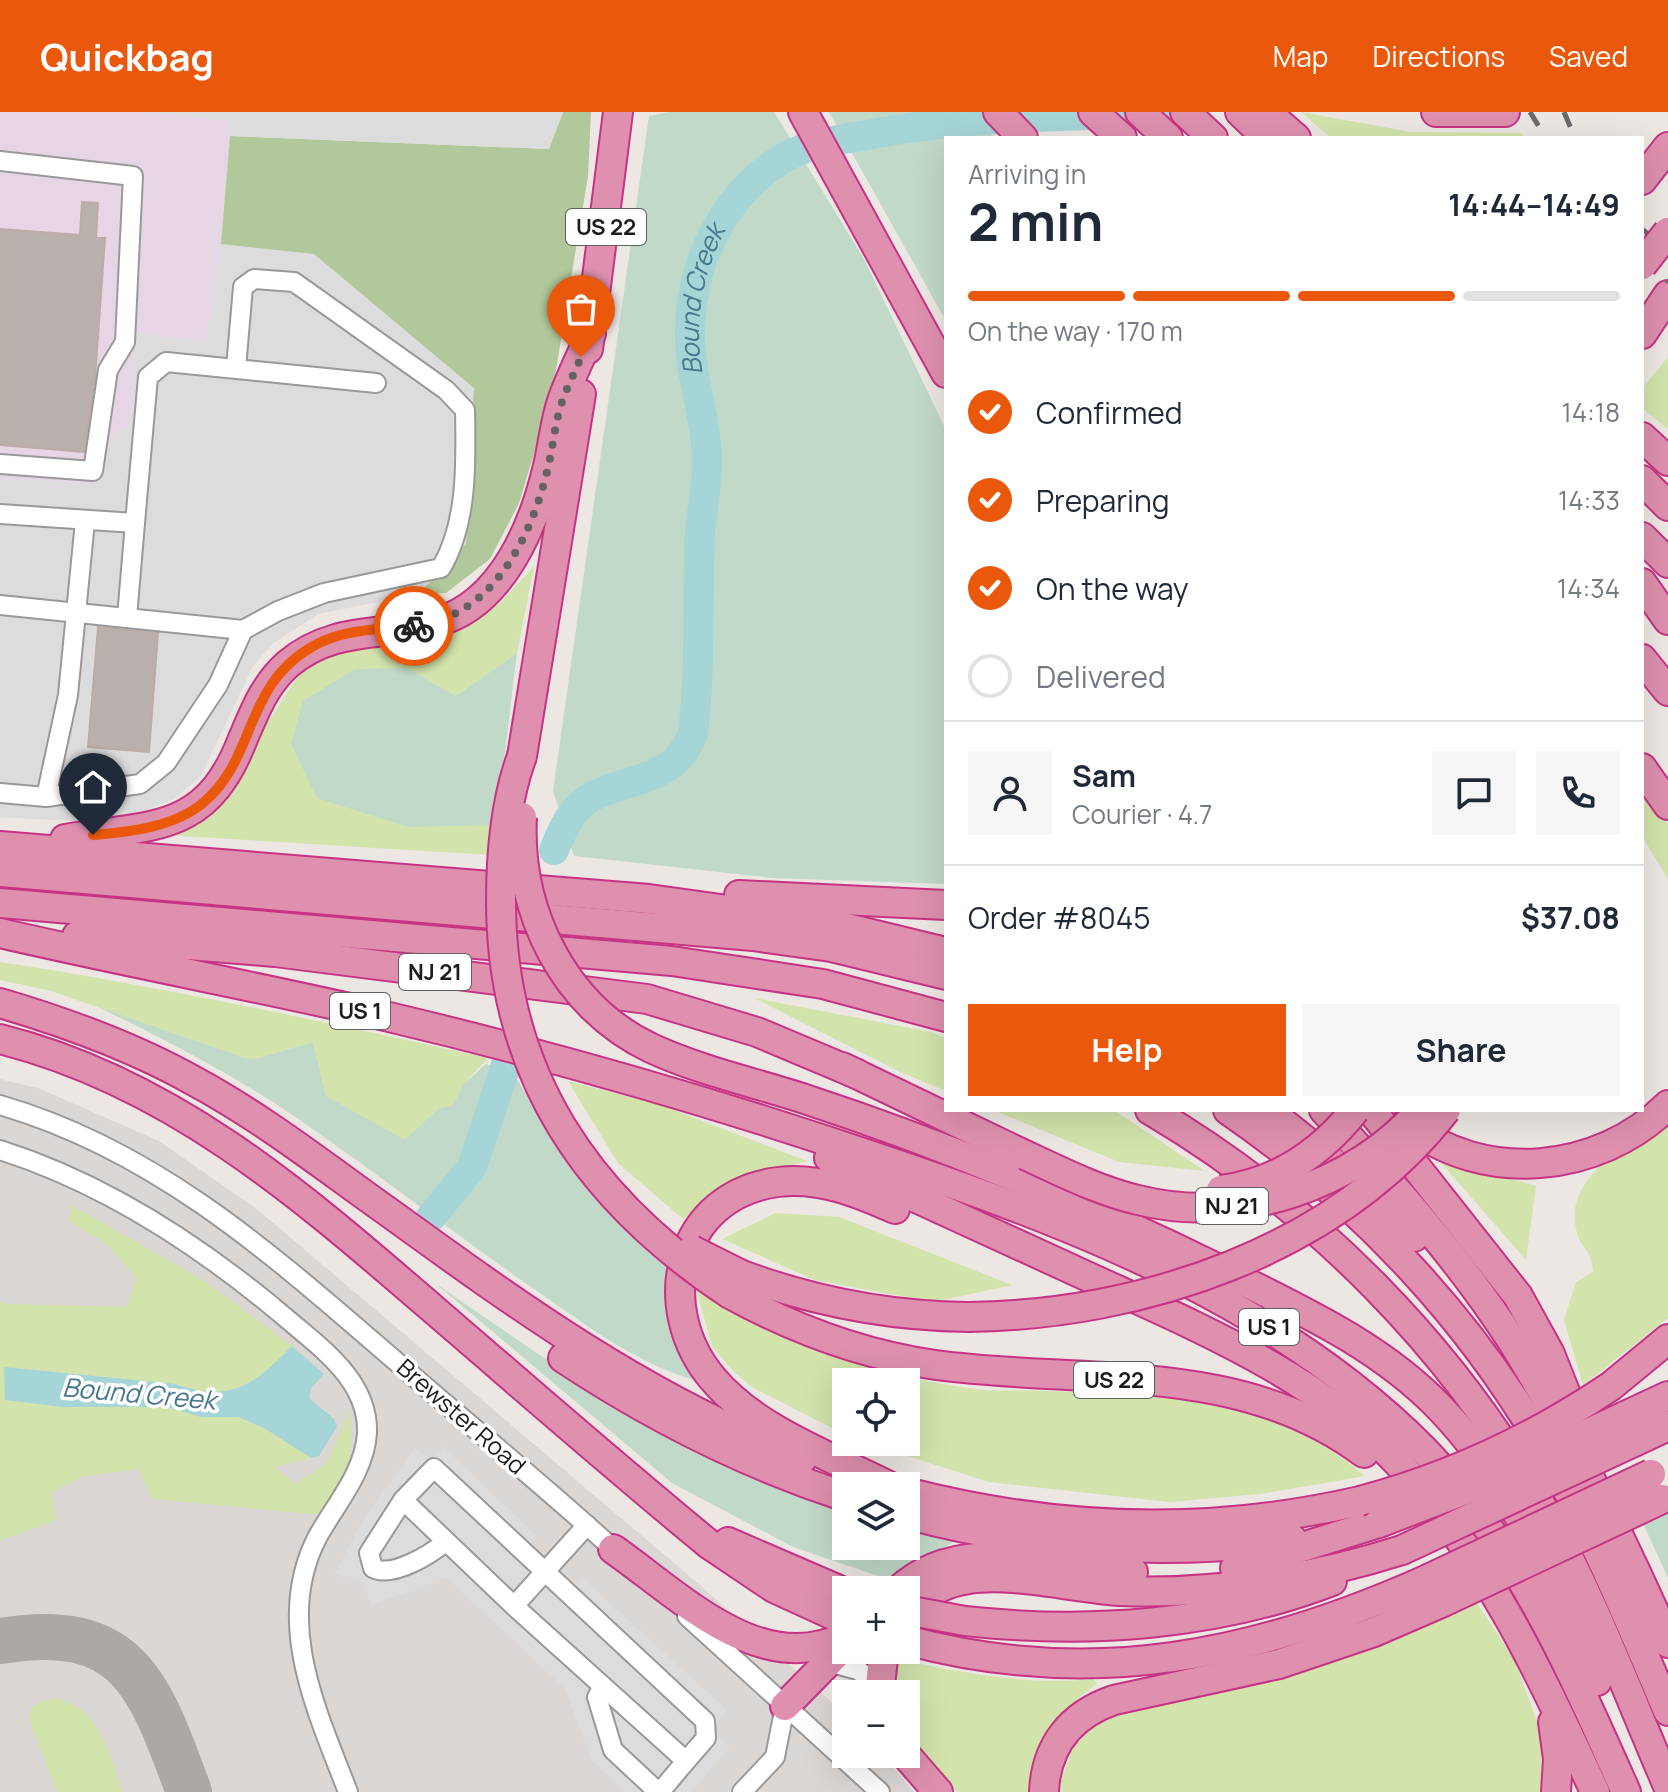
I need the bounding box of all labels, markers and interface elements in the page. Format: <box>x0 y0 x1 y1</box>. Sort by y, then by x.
text: Quickbag <box>40 30 214 82</box>
text: Map <box>1273 37 1328 75</box>
text: Directions <box>1372 37 1505 75</box>
text: Saved <box>1549 37 1628 75</box>
text: Arriving in <box>968 156 1086 192</box>
text: 14:44–14:49 <box>1448 184 1620 225</box>
text: 2 min <box>968 186 1103 257</box>
road number: US 22 <box>566 209 646 245</box>
water label: Bound Creek <box>671 213 735 378</box>
pin <box>547 275 615 357</box>
icon: bag <box>559 287 603 331</box>
text: On the way · 170 m <box>968 313 1183 349</box>
icon: check <box>968 390 1012 434</box>
text: Confirmed <box>1036 392 1183 433</box>
text: 14:18 <box>1562 394 1620 430</box>
icon: check <box>968 478 1012 522</box>
text: Preparing <box>1036 480 1170 521</box>
text: 14:33 <box>1558 482 1620 518</box>
icon: check <box>968 566 1012 610</box>
text: On the way <box>1036 568 1189 609</box>
text: 14:34 <box>1557 570 1620 606</box>
courier <box>374 586 454 666</box>
icon: bike <box>392 604 436 648</box>
text: Delivered <box>1036 656 1166 697</box>
button: person <box>968 751 1052 835</box>
button: chat <box>1432 751 1516 835</box>
button: phone <box>1536 751 1620 835</box>
pin <box>59 753 127 835</box>
text: Sam <box>1072 755 1136 796</box>
icon: home <box>71 765 115 809</box>
text: Courier · 4.7 <box>1072 796 1212 832</box>
text: Order #8045 <box>968 897 1151 938</box>
text: $37.08 <box>1521 897 1620 938</box>
road number: NJ 21 <box>399 954 471 990</box>
road number: US 1 <box>330 993 390 1029</box>
button: Help <box>968 1004 1286 1096</box>
button: Share <box>1302 1004 1620 1096</box>
road number: NJ 21 <box>1196 1188 1268 1224</box>
road number: US 1 <box>1239 1309 1299 1345</box>
street label: Brewster Road <box>391 1351 533 1481</box>
road number: US 22 <box>1074 1362 1154 1398</box>
water label: Bound Creek <box>61 1368 221 1418</box>
map controls <box>832 1368 920 1768</box>
button: locate <box>832 1368 920 1456</box>
button: layers <box>832 1472 920 1560</box>
button: + <box>832 1576 920 1664</box>
button: − <box>832 1680 920 1768</box>

